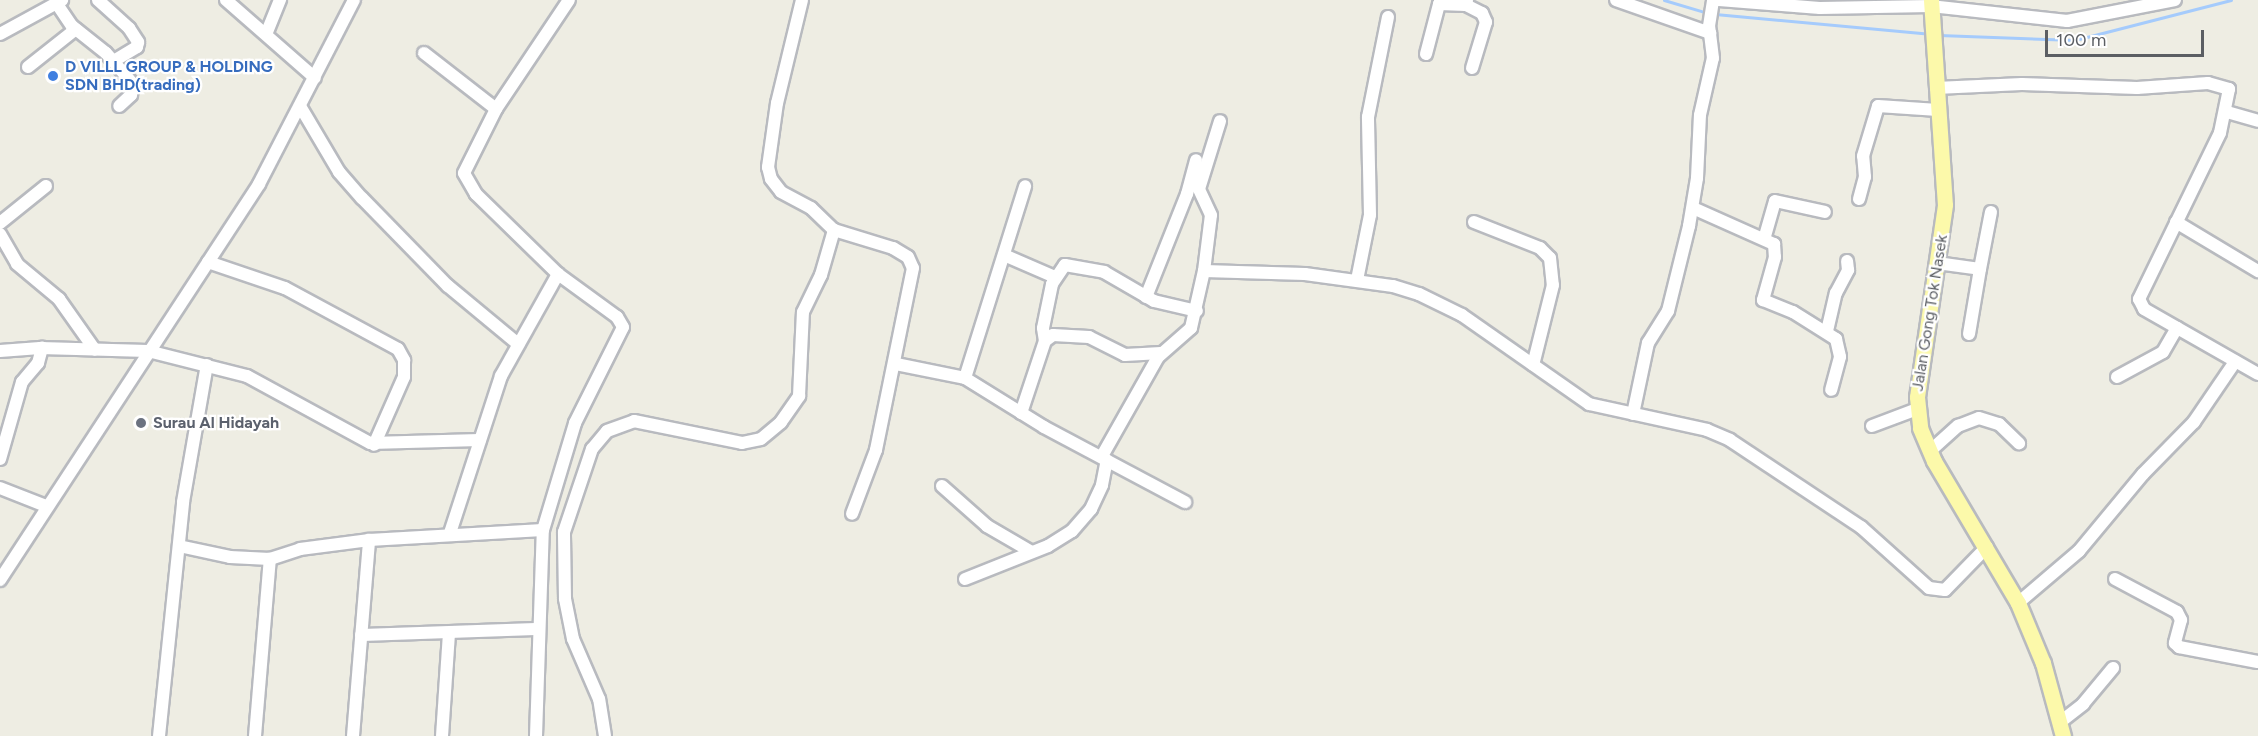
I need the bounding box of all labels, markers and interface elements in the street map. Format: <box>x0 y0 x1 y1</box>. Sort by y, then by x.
scale bar <box>2048 18 2207 56</box>
text: 100 m <box>2056 29 2106 51</box>
place label: D VILLL GROUP & HOLDING SDN BHD(trading) <box>65 57 273 95</box>
marker: D VILLL GROUP & HOLDING SDN BHD(trading) <box>46 69 60 83</box>
street label: Jalan Gong Tok Nasek <box>1908 233 1952 393</box>
place label: Surau Al Hidayah <box>153 413 279 433</box>
marker: Surau Al Hidayah <box>134 416 148 430</box>

